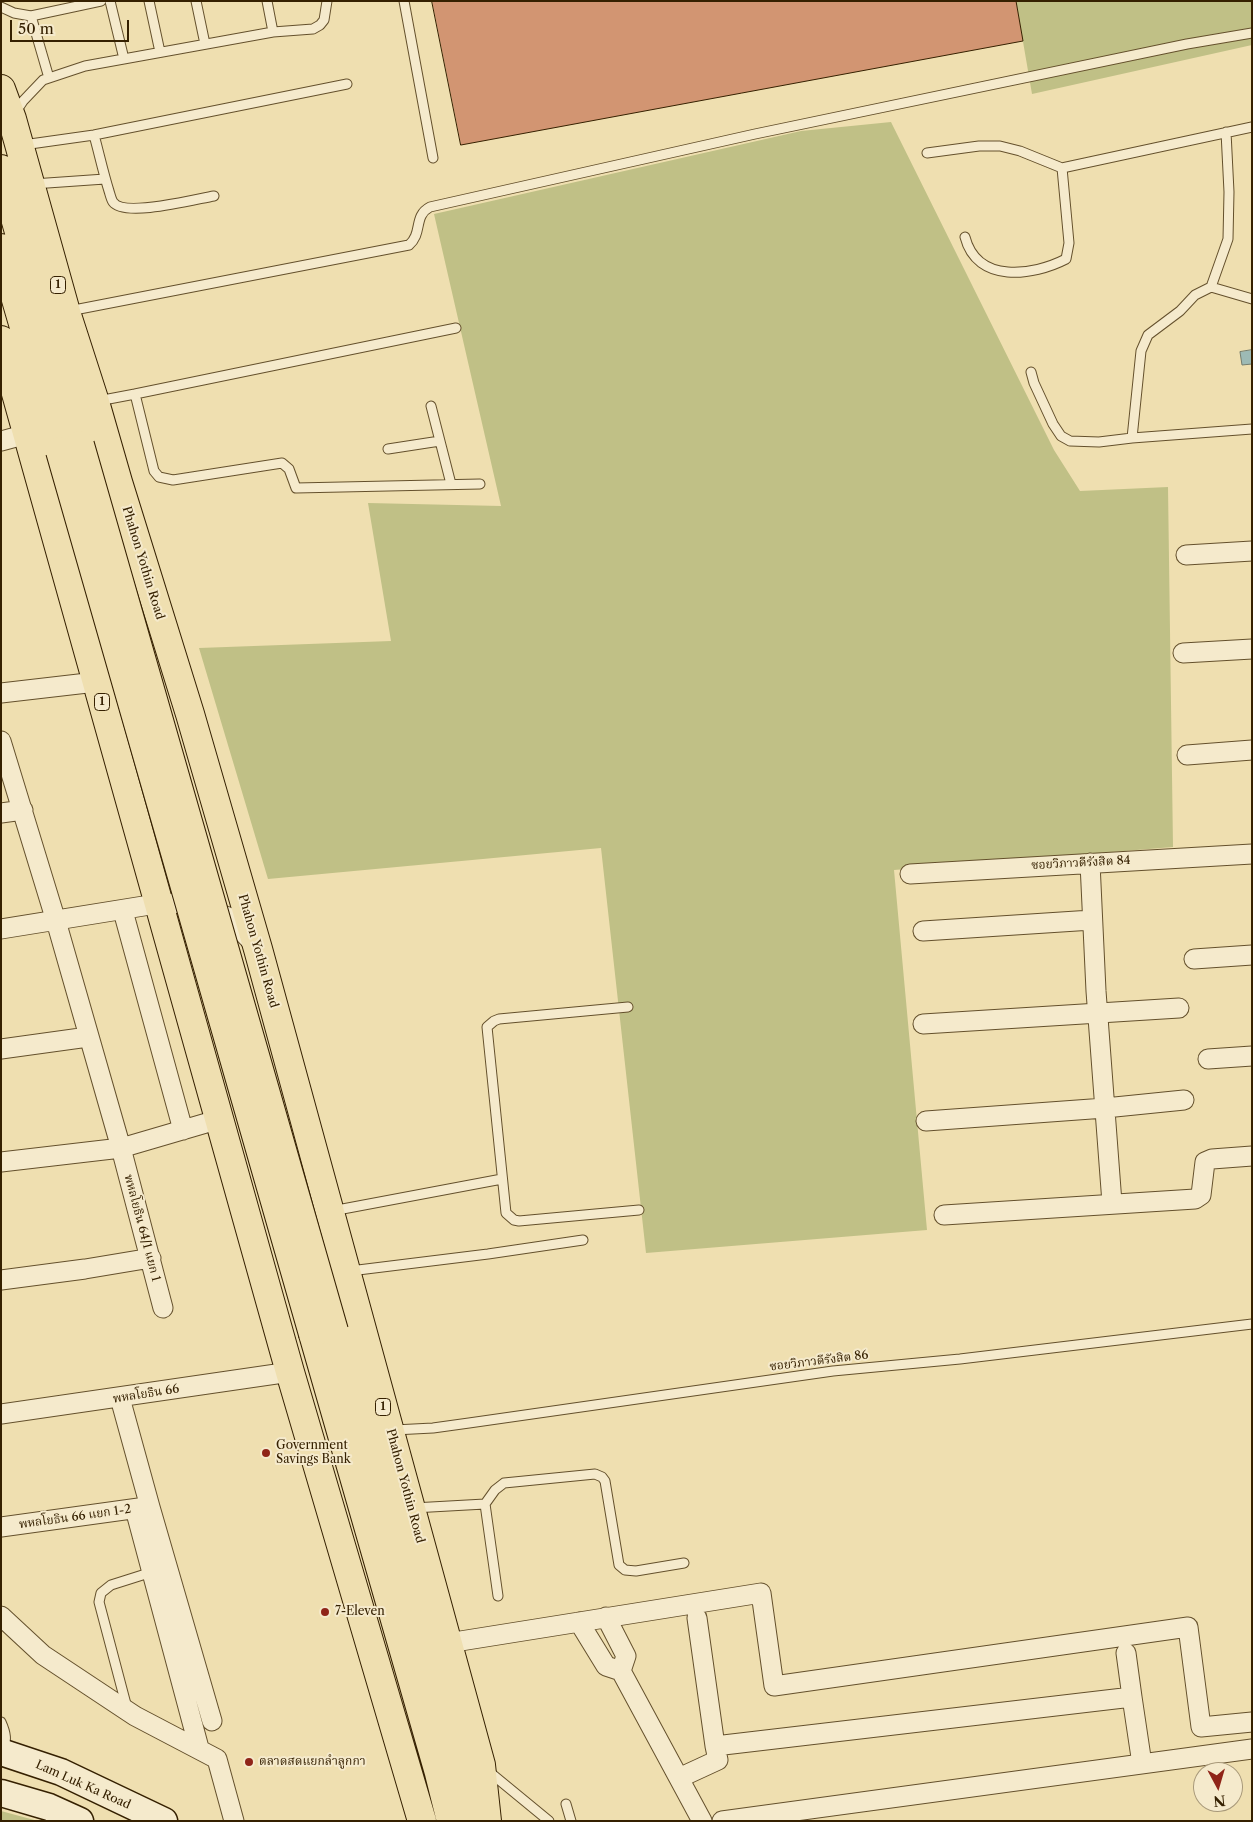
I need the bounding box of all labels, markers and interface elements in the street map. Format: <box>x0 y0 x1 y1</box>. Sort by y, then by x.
scale bar <box>12 10 131 42</box>
text: 50 m <box>18 19 54 38</box>
road number: 1 <box>50 276 66 294</box>
street label: Phahon Yothin Road <box>119 505 167 621</box>
road number: 1 <box>94 694 110 710</box>
street label: ซอยวิภาวดีรังสิต 84 <box>1031 853 1131 873</box>
street label: Phahon Yothin Road <box>235 892 281 1010</box>
street label: พหลโยธิน 64/1 แยก 1 <box>121 1173 163 1283</box>
street label: ซอยวิภาวดีรังสิต 86 <box>769 1348 869 1374</box>
street label: พหลโยธิน 66 <box>112 1382 180 1406</box>
road number: 1 <box>376 1398 390 1415</box>
street label: Phahon Yothin Road <box>383 1427 427 1545</box>
place label: Government Savings Bank <box>276 1439 351 1467</box>
marker: Government Savings Bank <box>260 1447 272 1459</box>
street label: พหลโยธิน 66 แยก 1-2 <box>18 1502 132 1532</box>
place label: 7-Eleven <box>335 1605 385 1619</box>
marker: 7-Eleven <box>319 1606 331 1618</box>
place label: ตลาดสดแยกลำลูกกา <box>259 1755 366 1769</box>
marker: ตลาดสดแยกลำลูกกา <box>243 1756 255 1768</box>
street label: Lam Luk Ka Road <box>33 1758 133 1812</box>
north arrow <box>1193 1762 1243 1812</box>
text: N <box>1212 1791 1226 1811</box>

